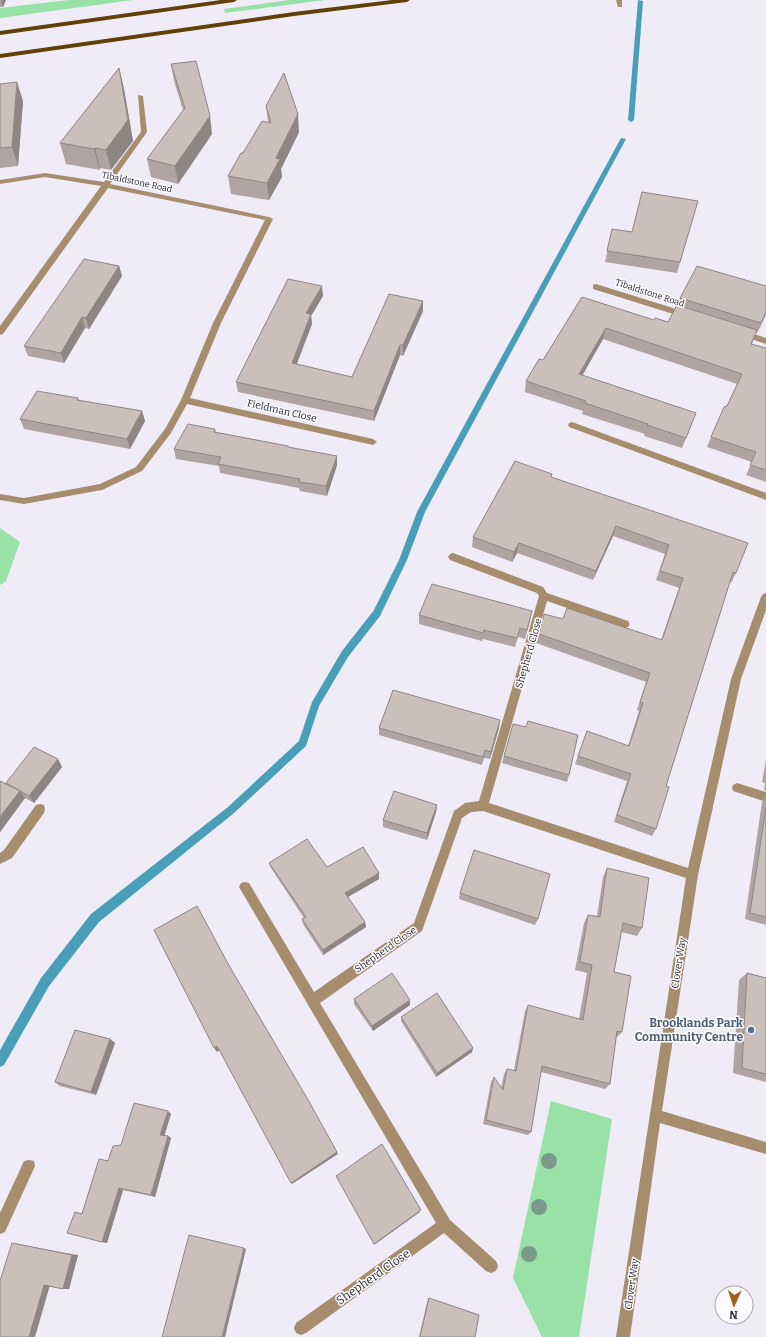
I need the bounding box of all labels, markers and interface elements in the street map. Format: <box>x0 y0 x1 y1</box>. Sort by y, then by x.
street label: Tibaldstone Road <box>101 170 174 195</box>
street label: Tibaldstone Road <box>614 277 686 309</box>
street label: Fieldman Close <box>246 397 318 425</box>
street label: Shepherd Close <box>513 617 545 690</box>
street label: Shepherd Close <box>352 924 419 976</box>
street label: Clover Way <box>669 936 689 989</box>
place label: Brooklands Park Community Centre <box>635 1016 744 1044</box>
marker: Brooklands Park Community Centre <box>746 1025 756 1035</box>
street label: Shepherd Close <box>333 1246 413 1308</box>
street label: Clover Way <box>622 1257 642 1310</box>
north arrow <box>714 1285 754 1325</box>
text: N <box>728 1308 738 1321</box>

